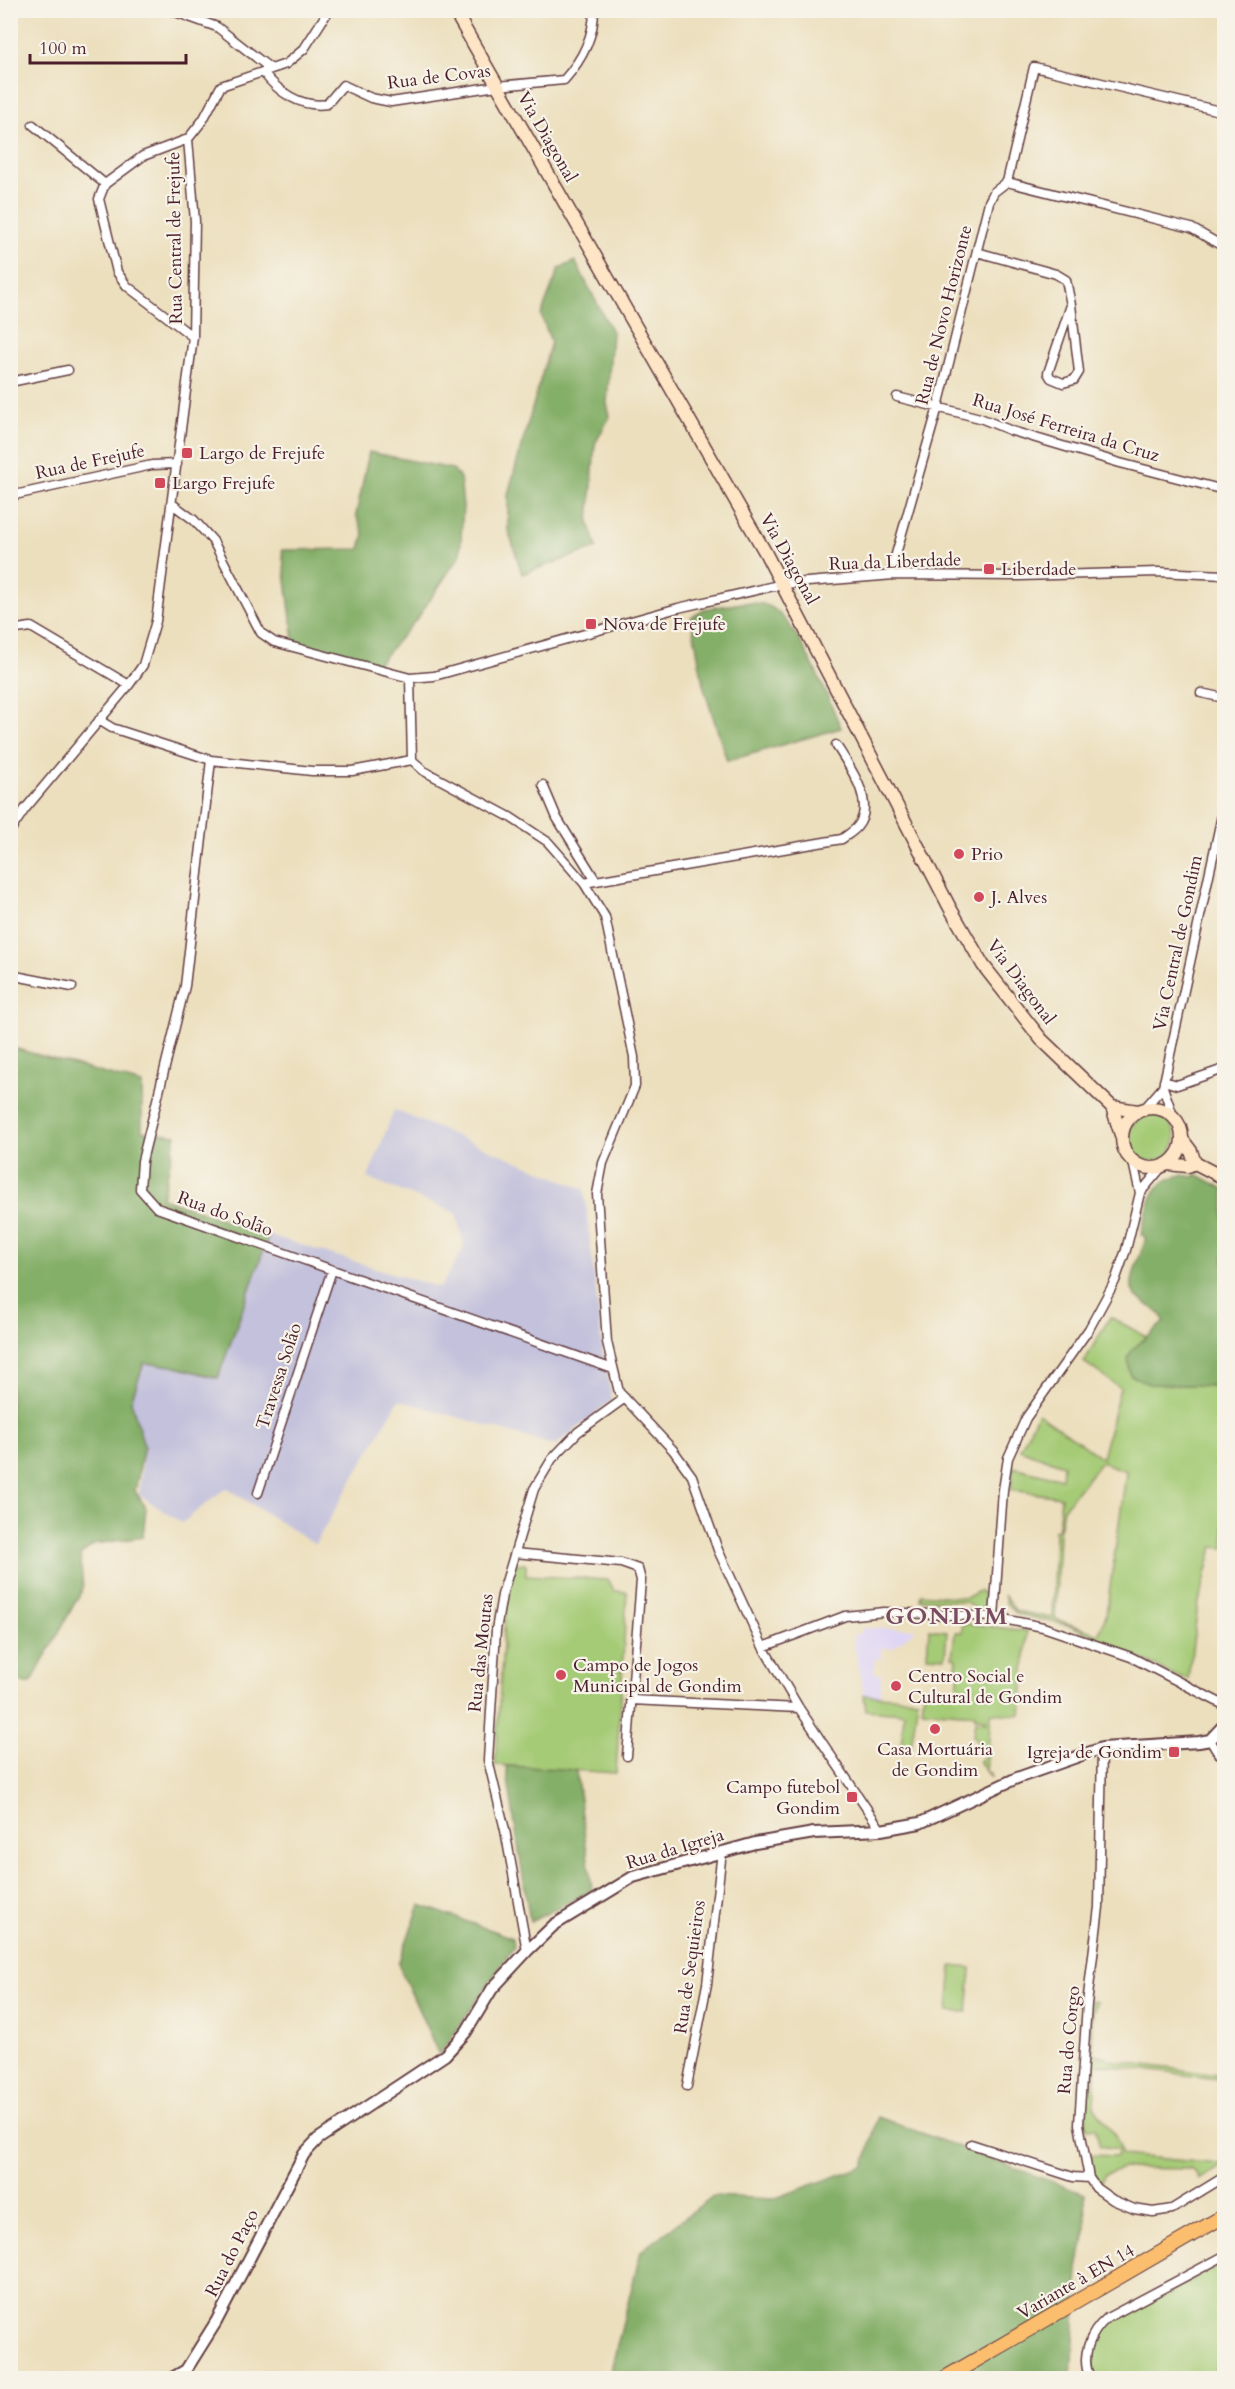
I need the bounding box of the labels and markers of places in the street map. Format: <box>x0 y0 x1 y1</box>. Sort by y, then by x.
place label: Largo de Frejufe <box>199 441 325 466</box>
marker: Largo de Frejufe <box>180 446 194 460</box>
place label: Largo Frejufe <box>172 471 276 496</box>
marker: Largo Frejufe <box>153 476 167 490</box>
place label: Liberdade <box>1001 557 1076 582</box>
marker: Liberdade <box>982 562 996 576</box>
place label: Nova de Frejufe <box>603 612 726 637</box>
marker: Nova de Frejufe <box>584 617 598 631</box>
place label: Prio <box>971 842 1003 867</box>
marker: Prio <box>952 847 966 861</box>
place label: J. Alves <box>988 885 1047 910</box>
marker: J. Alves <box>972 890 986 904</box>
place label: Campo de Jogos Municipal de Gondim <box>573 1653 743 1699</box>
place label: Centro Social e Cultural de Gondim <box>908 1664 1063 1710</box>
marker: Campo de Jogos Municipal de Gondim <box>554 1668 568 1682</box>
marker: Centro Social e Cultural de Gondim <box>889 1679 903 1693</box>
marker: Casa Mortuária de Gondim <box>928 1722 942 1736</box>
place label: Casa Mortuária de Gondim <box>877 1737 993 1783</box>
place label: Igreja de Gondim <box>1027 1740 1163 1765</box>
marker: Igreja de Gondim <box>1167 1745 1181 1759</box>
place label: Campo futebol Gondim <box>726 1775 841 1821</box>
marker: Campo futebol Gondim <box>845 1790 859 1804</box>

